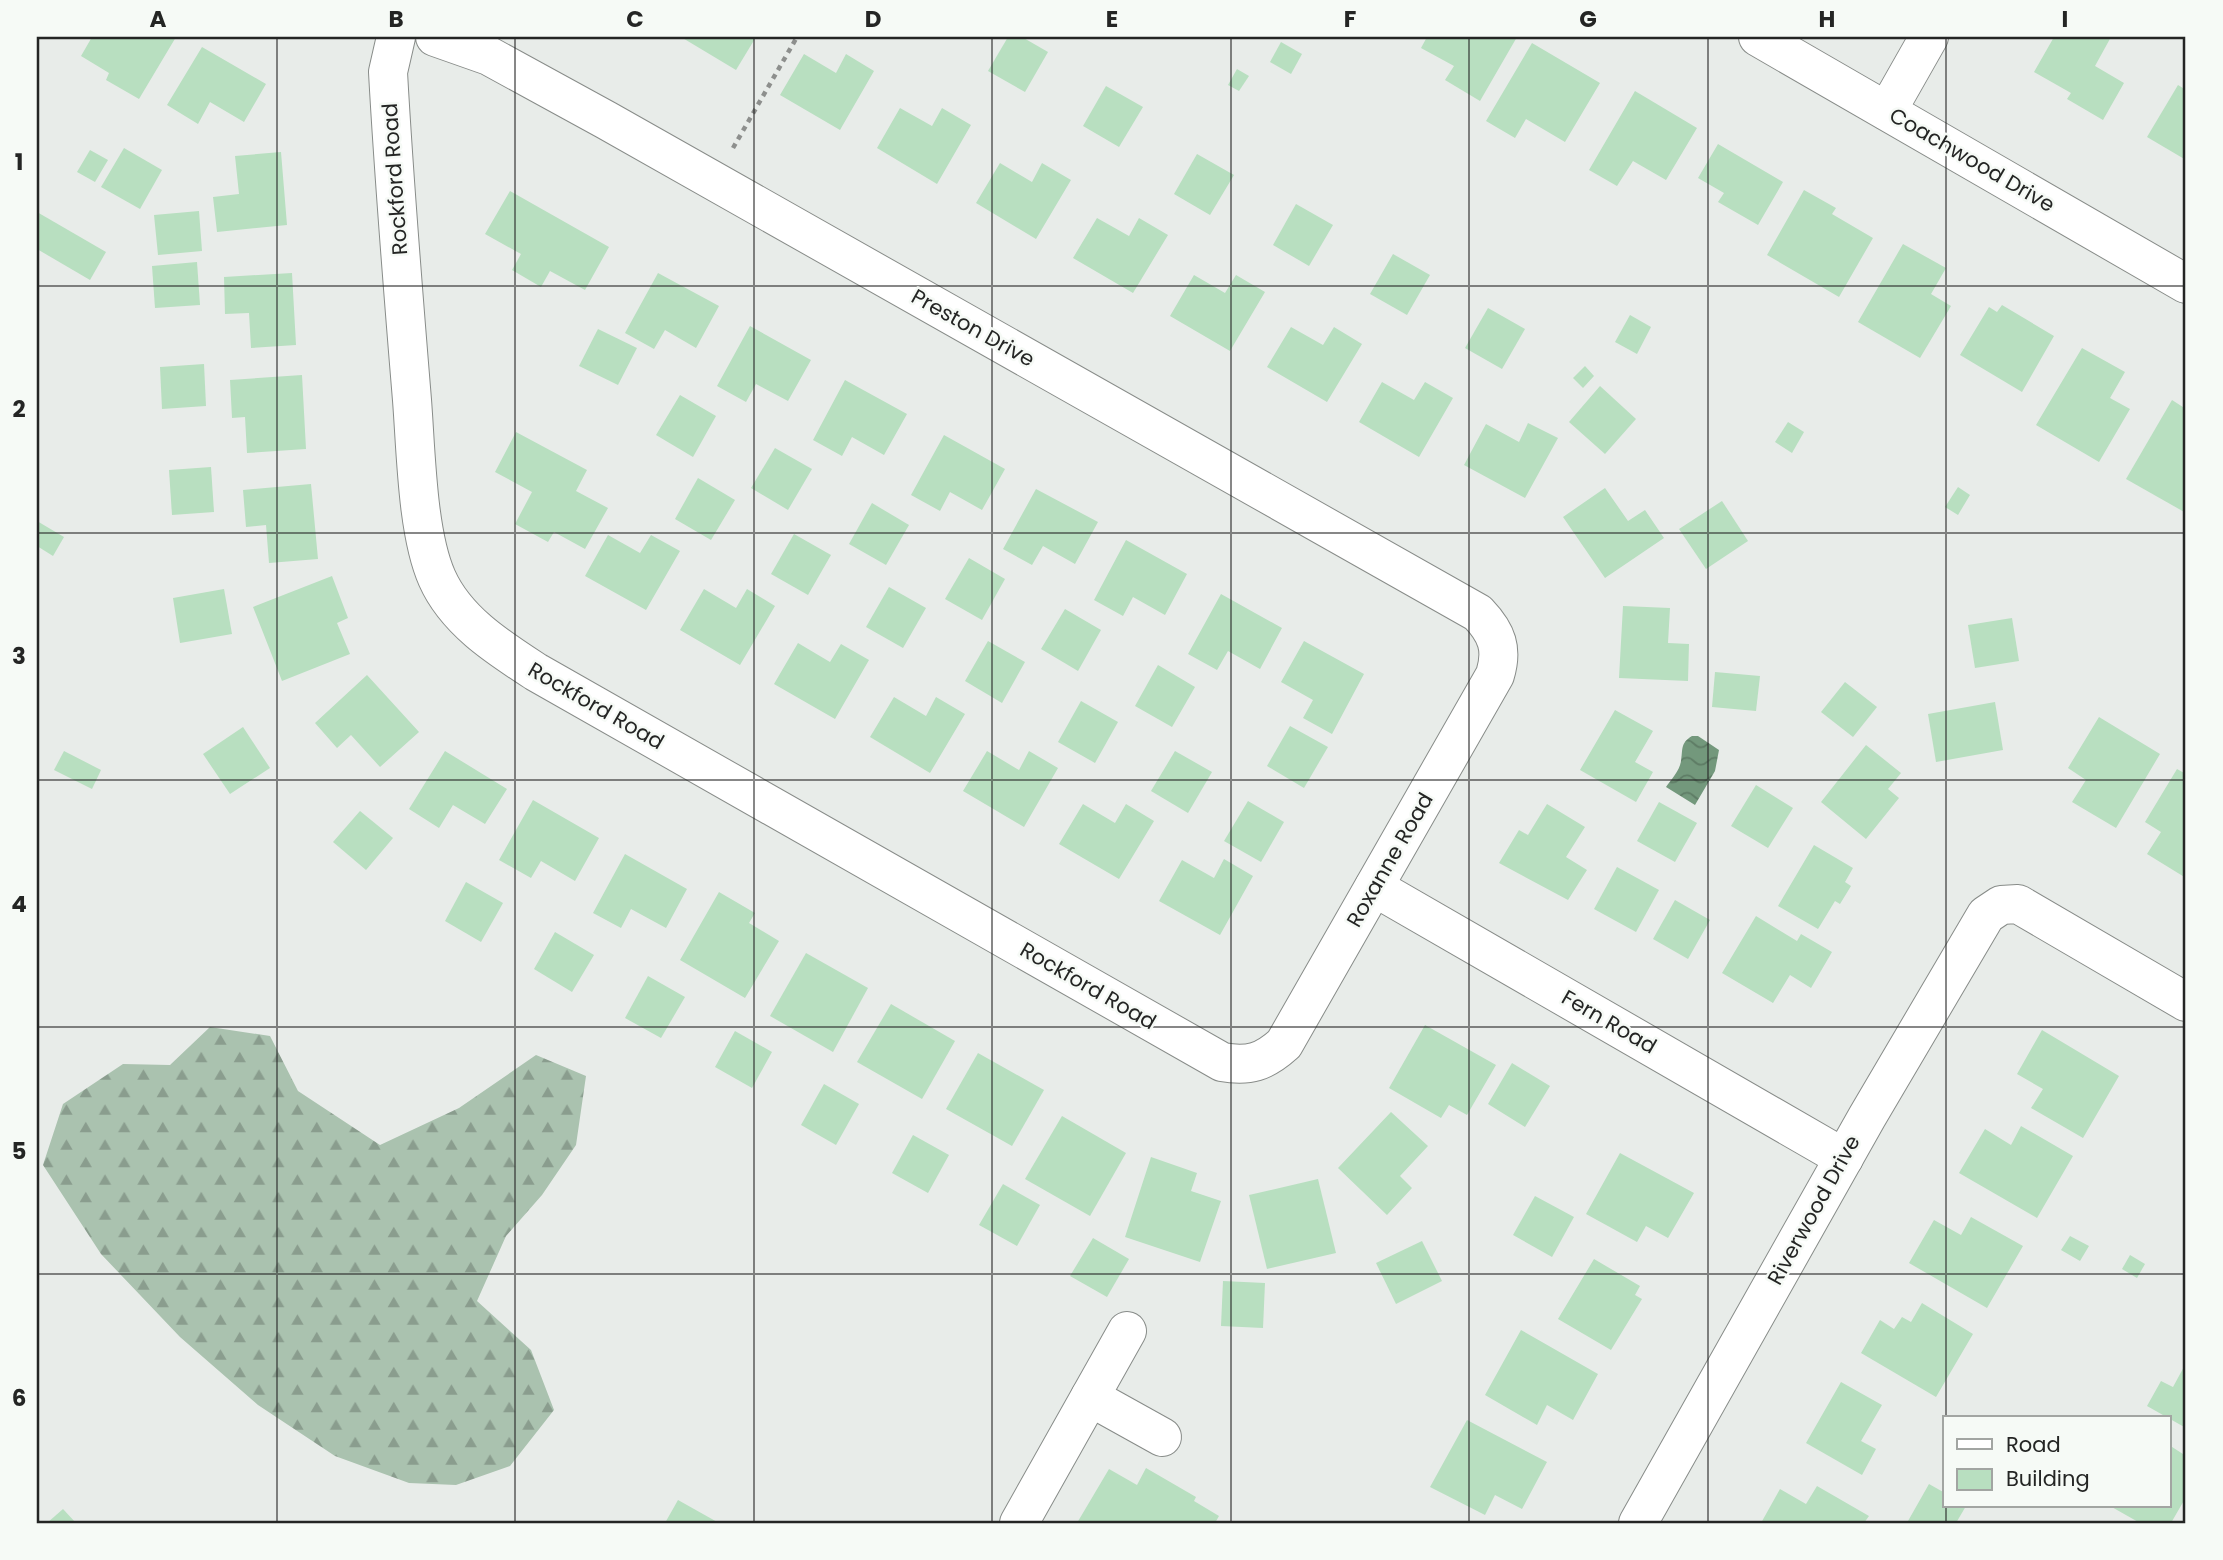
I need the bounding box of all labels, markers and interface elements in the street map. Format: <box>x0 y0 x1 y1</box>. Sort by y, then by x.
text: A <box>150 3 167 35</box>
text: B <box>388 3 404 35</box>
text: C <box>626 3 644 35</box>
text: D <box>865 3 881 35</box>
text: E <box>1106 3 1118 35</box>
text: F <box>1344 3 1356 35</box>
text: G <box>1579 3 1597 35</box>
text: H <box>1819 3 1835 35</box>
text: I <box>2062 3 2068 35</box>
street label: Coachwood Drive <box>1884 100 2060 219</box>
street label: Rockford Road <box>375 102 414 256</box>
text: 1 <box>15 146 23 178</box>
street label: Preston Drive <box>906 282 1040 373</box>
text: 2 <box>12 393 26 425</box>
text: 3 <box>12 640 26 672</box>
street label: Rockford Road <box>523 655 669 756</box>
street label: Roxanne Road <box>1339 787 1440 932</box>
text: 4 <box>11 888 27 920</box>
street label: Rockford Road <box>1015 935 1161 1036</box>
street label: Fern Road <box>1556 983 1662 1060</box>
street label: Riverwood Drive <box>1760 1130 1867 1290</box>
text: 5 <box>12 1135 26 1167</box>
text: 6 <box>12 1382 26 1414</box>
legend <box>1943 1416 2170 1508</box>
text: Road <box>2006 1430 2061 1459</box>
text: Building <box>2006 1464 2090 1493</box>

